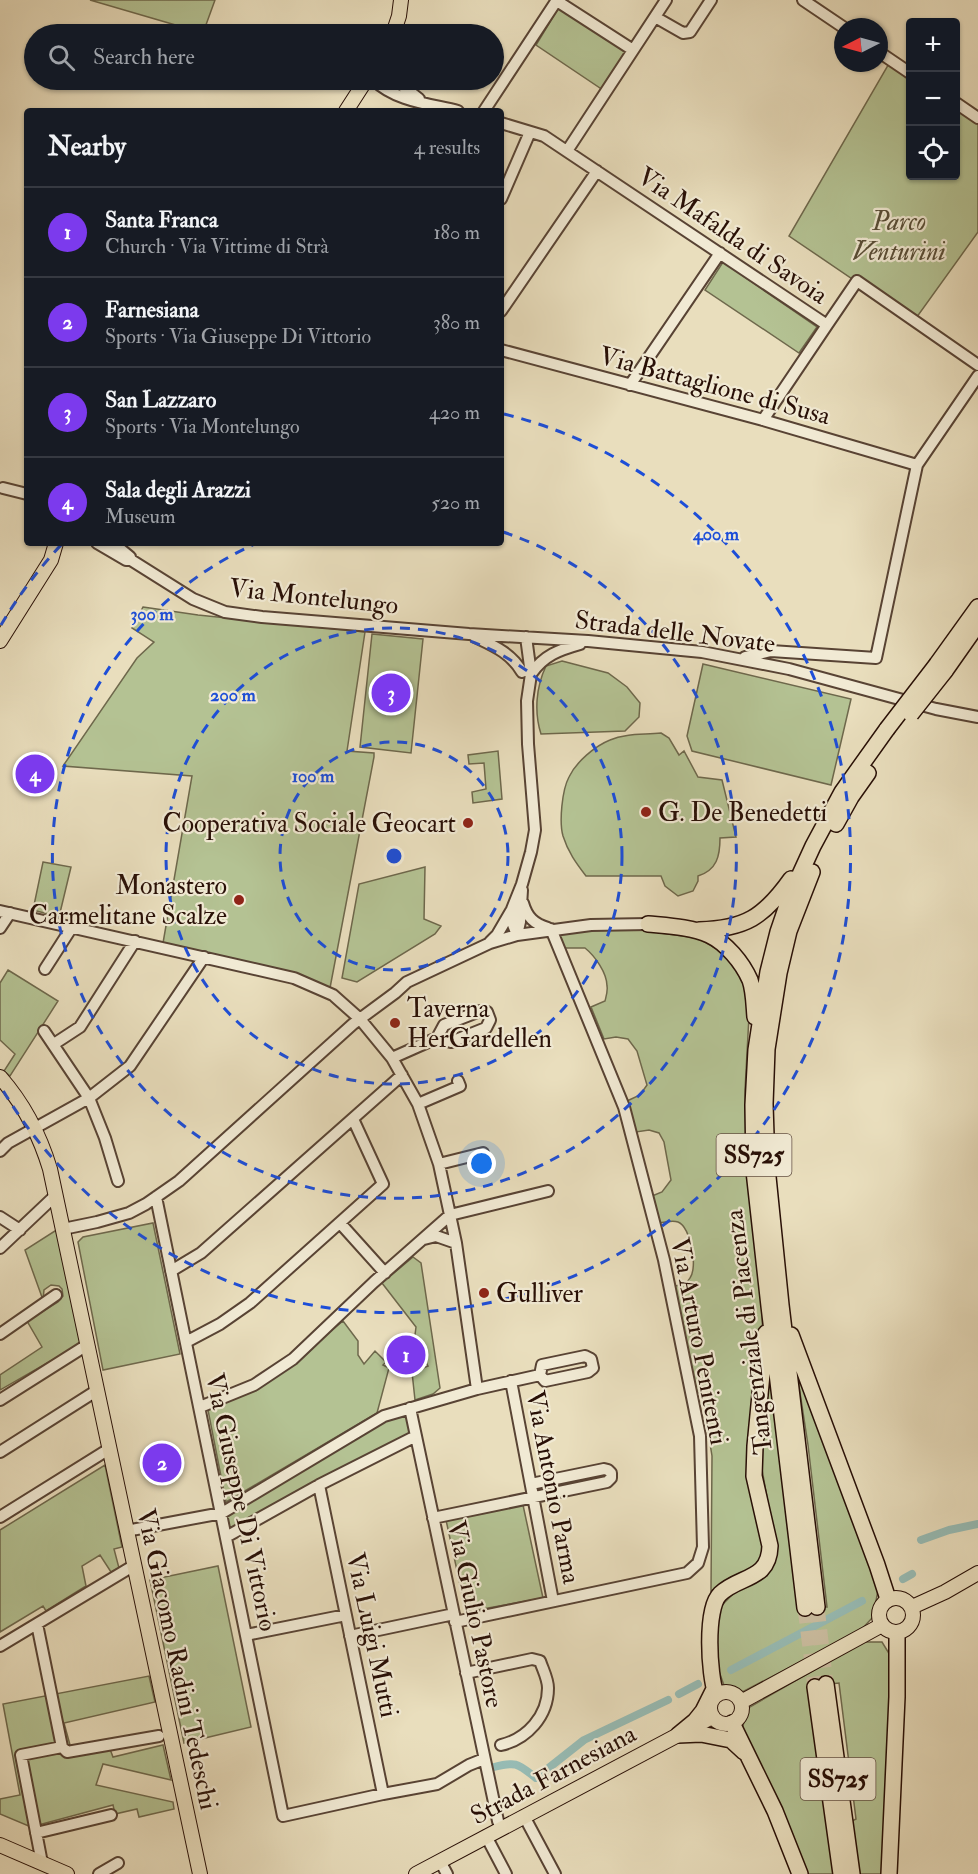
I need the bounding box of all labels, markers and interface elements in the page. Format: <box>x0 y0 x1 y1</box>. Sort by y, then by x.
north arrow <box>834 18 888 72</box>
map controls <box>906 18 960 180</box>
button: + <box>906 18 960 72</box>
search box <box>24 24 504 90</box>
icon: search <box>45 41 78 74</box>
text: Search here <box>93 43 195 71</box>
button: − <box>906 72 960 126</box>
button: locate <box>906 126 960 180</box>
text: Nearby <box>48 131 126 163</box>
text: 4 results <box>414 135 480 160</box>
street label: Via Mafalda di Savoia <box>631 160 834 312</box>
text: Santa Franca <box>105 206 218 234</box>
park label: Parco Venturini <box>852 206 946 268</box>
text: 1 <box>64 220 71 245</box>
text: 180 m <box>433 220 480 245</box>
text: Church · Via Vittime di Strà <box>105 234 329 259</box>
text: Farnesiana <box>105 296 199 324</box>
text: 2 <box>62 310 73 335</box>
text: 380 m <box>433 310 480 335</box>
text: Sports · Via Giuseppe Di Vittorio <box>105 324 371 349</box>
street label: Via Battaglione di Susa <box>596 340 834 432</box>
text: San Lazzaro <box>105 386 216 414</box>
text: 3 <box>64 400 71 425</box>
text: 420 m <box>429 400 480 425</box>
text: Sports · Via Montelungo <box>105 414 300 439</box>
text: Sala degli Arazzi <box>105 476 251 504</box>
text: 4 <box>62 490 73 515</box>
text: 520 m <box>431 490 480 515</box>
text: Museum <box>105 504 175 529</box>
text: 400 m <box>692 523 740 546</box>
street label: Via Montelungo <box>228 572 400 622</box>
text: 300 m <box>130 603 175 626</box>
street label: Strada delle Novate <box>573 604 777 660</box>
pin: 3 <box>372 670 410 716</box>
text: 200 m <box>210 684 257 707</box>
pin: 4 <box>15 752 54 796</box>
text: 100 m <box>292 765 335 788</box>
place label: G. De Benedetti <box>658 797 827 829</box>
marker: G. De Benedetti <box>639 805 653 819</box>
place label: Cooperativa Sociale Geocart <box>163 808 456 841</box>
marker: Cooperativa Sociale Geocart <box>461 816 475 830</box>
centre of rings <box>384 846 404 866</box>
place label: Monastero Carmelitane Scalze <box>29 870 227 932</box>
marker: Monastero Carmelitane Scalze <box>232 893 246 907</box>
place label: Taverna HerGardellen <box>407 993 552 1055</box>
marker: Taverna HerGardellen <box>388 1016 402 1030</box>
road number: SS725 <box>716 1134 792 1176</box>
your location <box>467 1149 496 1178</box>
street label: Tangenziale di Piacenza <box>718 1207 780 1456</box>
street label: Via Arturo Penitenti <box>663 1235 735 1448</box>
place label: Gulliver <box>496 1278 583 1310</box>
marker: Gulliver <box>477 1286 491 1300</box>
pin: 1 <box>386 1332 426 1378</box>
street label: Via Giuseppe Di Vittorio <box>197 1370 284 1634</box>
street label: Via Antonio Parma <box>519 1388 587 1587</box>
pin: 2 <box>142 1440 182 1486</box>
street label: Via Giacomo Radini Tedeschi <box>129 1506 225 1813</box>
street label: Via Giulio Pastore <box>440 1518 510 1711</box>
street label: Via Luigi Mutti <box>339 1550 405 1721</box>
street label: Strada Farnesiana <box>465 1718 642 1832</box>
road number: SS725 <box>800 1758 876 1800</box>

